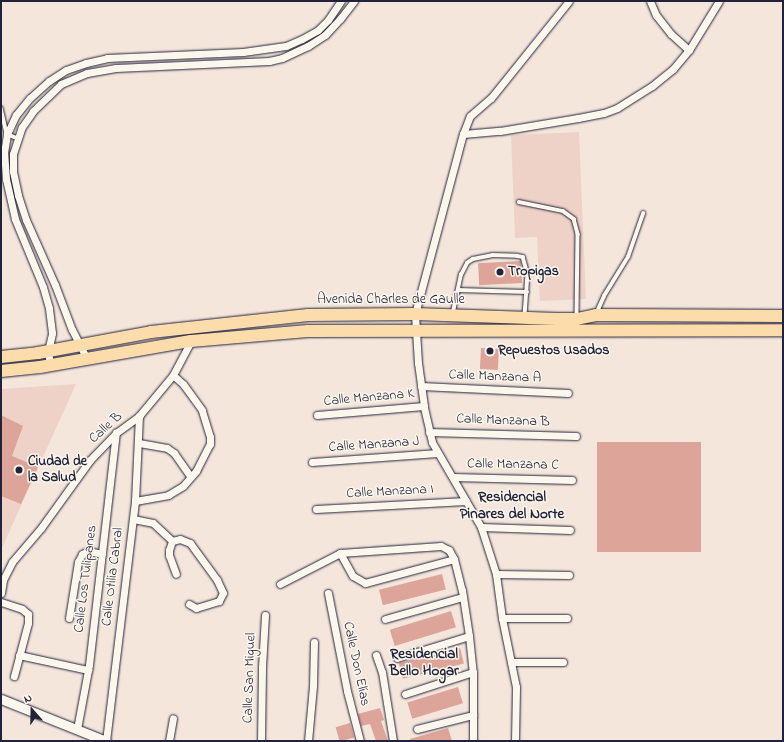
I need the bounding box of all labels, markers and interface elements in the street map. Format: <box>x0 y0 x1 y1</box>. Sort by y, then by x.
place label: Tropigas <box>508 264 559 280</box>
marker: Tropigas <box>495 267 505 277</box>
street label: Avenida Charles de Gaulle <box>317 292 465 308</box>
place label: Repuestos Usados <box>498 343 609 359</box>
marker: Repuestos Usados <box>485 346 495 356</box>
street label: Calle Manzana A <box>448 367 542 387</box>
street label: Calle Manzana K <box>323 386 415 410</box>
street label: Calle B <box>86 409 126 447</box>
street label: Calle Manzana B <box>456 411 550 431</box>
street label: Calle Manzana J <box>328 433 420 457</box>
place label: Ciudad de la Salud <box>28 454 87 486</box>
street label: Calle Manzana C <box>467 456 559 474</box>
marker: Ciudad de la Salud <box>13 464 25 476</box>
street label: Calle Manzana I <box>346 481 434 503</box>
district label: Residencial Pinares del Norte <box>460 488 564 523</box>
street label: Calle Los Tulipanes <box>71 524 101 634</box>
street label: Calle Otilia Cabral <box>99 527 127 627</box>
street label: Calle Don Elías <box>339 620 373 708</box>
street label: Calle San Miguel <box>240 632 260 724</box>
district label: Residencial Bello Hogar <box>389 645 459 680</box>
north arrow <box>12 690 52 730</box>
text: N <box>22 690 34 708</box>

